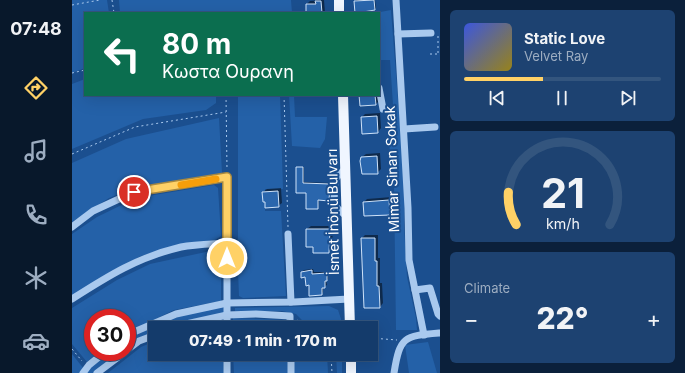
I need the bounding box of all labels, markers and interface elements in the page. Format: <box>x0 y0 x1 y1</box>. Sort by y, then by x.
text: 07:48 <box>10 18 62 39</box>
text: 80 m <box>162 27 231 61</box>
icon: left <box>96 28 148 80</box>
text: Static Love <box>524 29 605 48</box>
text: Velvet Ray <box>524 48 588 64</box>
text: Κωστα Ουρανη <box>162 61 294 82</box>
icon: directions <box>22 74 50 102</box>
icon: previous <box>486 87 508 109</box>
icon: pause <box>551 87 573 109</box>
icon: next <box>617 87 639 109</box>
street label: Mimar Sinan Sokak <box>381 105 402 233</box>
icon: music <box>22 137 50 165</box>
street label: İsmet İnönü Bulvarı <box>323 149 342 275</box>
text: 21 <box>540 167 585 217</box>
pin <box>117 175 151 209</box>
icon: arrive <box>123 181 145 203</box>
icon: phone <box>22 201 50 229</box>
text: km/h <box>546 214 579 231</box>
position arrow <box>206 237 248 279</box>
icon: climate <box>22 264 50 292</box>
text: Climate <box>464 280 510 296</box>
text: 22° <box>536 300 589 336</box>
text: − <box>464 306 479 332</box>
text: + <box>646 306 661 332</box>
speed limit sign: 30 <box>84 309 136 361</box>
icon: car <box>22 327 50 355</box>
text: 07:49 · 1 min · 170 m <box>189 331 337 350</box>

